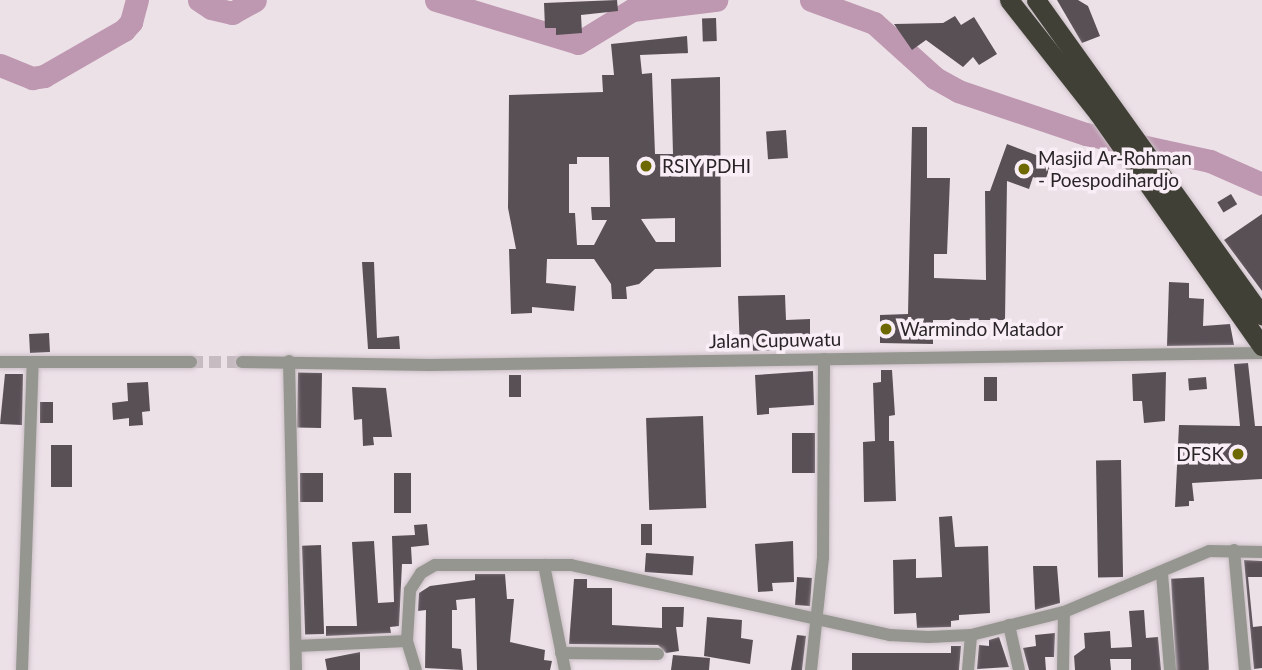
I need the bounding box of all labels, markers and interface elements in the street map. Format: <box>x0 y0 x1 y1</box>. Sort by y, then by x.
place label: Masjid Ar-Rohman - Poespodihardjo <box>1038 147 1192 191</box>
place label: RSIY PDHI <box>662 155 752 177</box>
marker: RSIY PDHI <box>636 156 656 176</box>
marker: Masjid Ar-Rohman - Poespodihardjo <box>1016 161 1032 177</box>
place label: Warmindo Matador <box>900 318 1063 340</box>
marker: Warmindo Matador <box>878 321 894 337</box>
street label: Jalan Cupuwatu <box>709 327 841 353</box>
place label: DFSK <box>1176 443 1224 465</box>
marker: DFSK <box>1230 446 1246 462</box>

